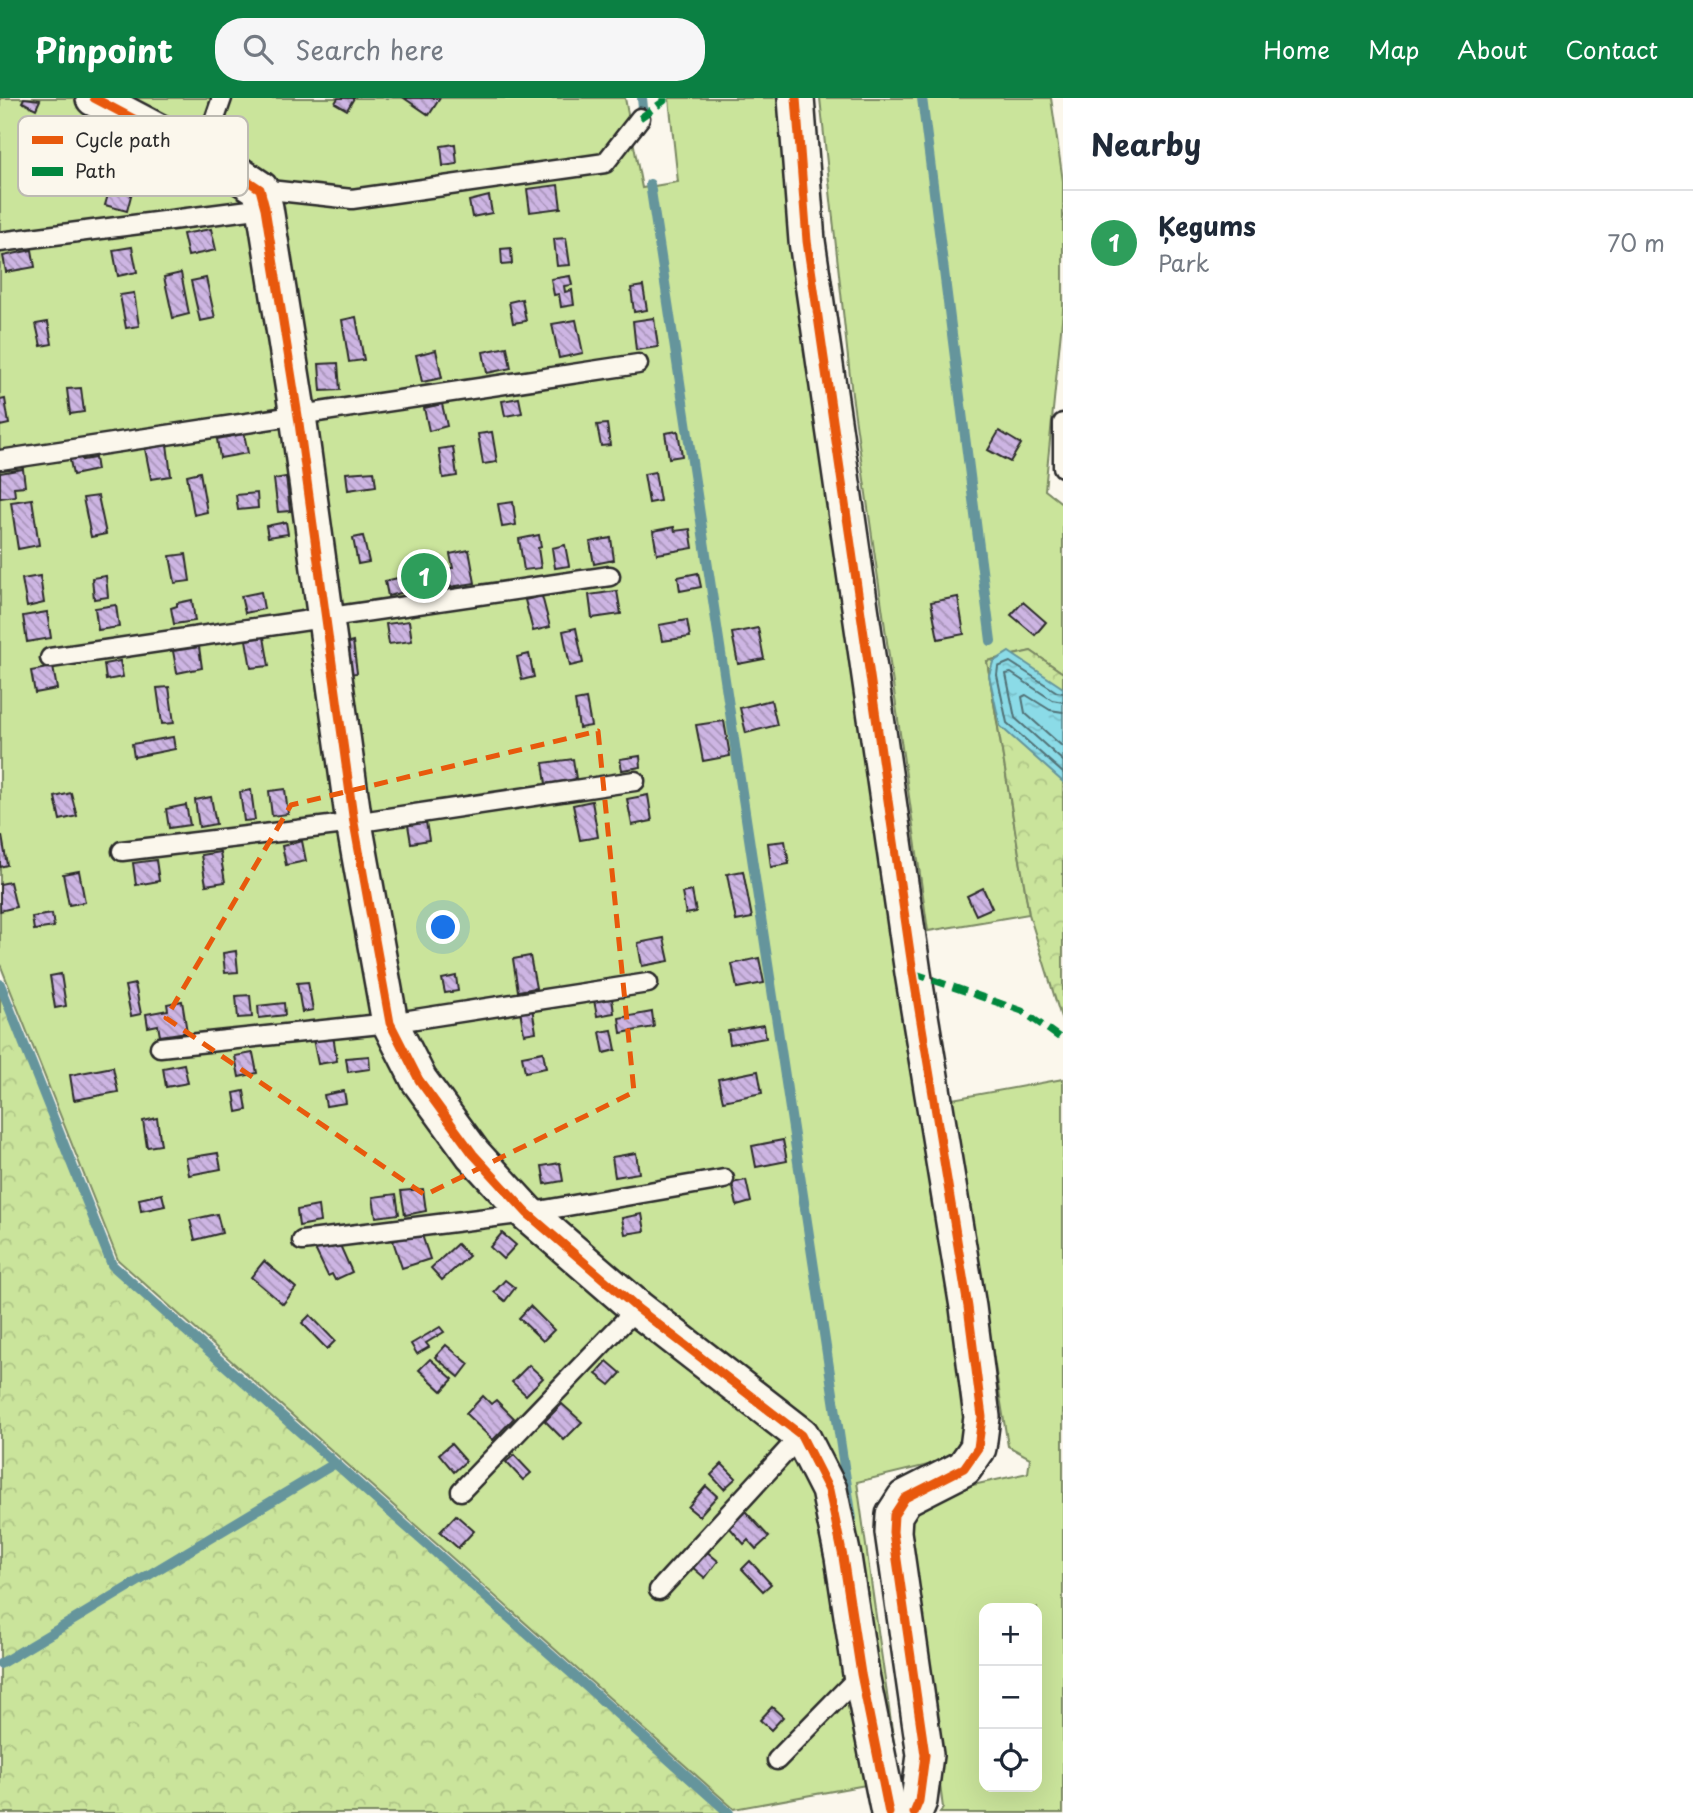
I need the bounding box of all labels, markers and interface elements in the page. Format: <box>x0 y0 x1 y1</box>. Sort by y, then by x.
search box <box>215 18 705 81</box>
text: Pinpoint <box>35 24 173 74</box>
icon: search <box>239 30 277 68</box>
text: Search here <box>295 30 444 69</box>
text: Home <box>1263 31 1330 67</box>
text: Map <box>1368 31 1419 67</box>
text: About <box>1457 31 1527 67</box>
text: Contact <box>1565 31 1658 67</box>
legend <box>18 116 248 196</box>
text: Nearby <box>1091 121 1201 166</box>
text: Cycle path <box>75 125 171 153</box>
text: Path <box>75 156 116 184</box>
text: Ķegums <box>1158 206 1256 245</box>
text: 1 <box>1109 225 1120 260</box>
text: 70 m <box>1607 225 1665 260</box>
text: Park <box>1158 245 1209 280</box>
pin: 1 <box>401 550 447 602</box>
your location <box>426 910 460 944</box>
map controls <box>979 1603 1042 1792</box>
button: + <box>979 1603 1042 1666</box>
button: − <box>979 1666 1042 1729</box>
button: locate <box>979 1729 1042 1792</box>

